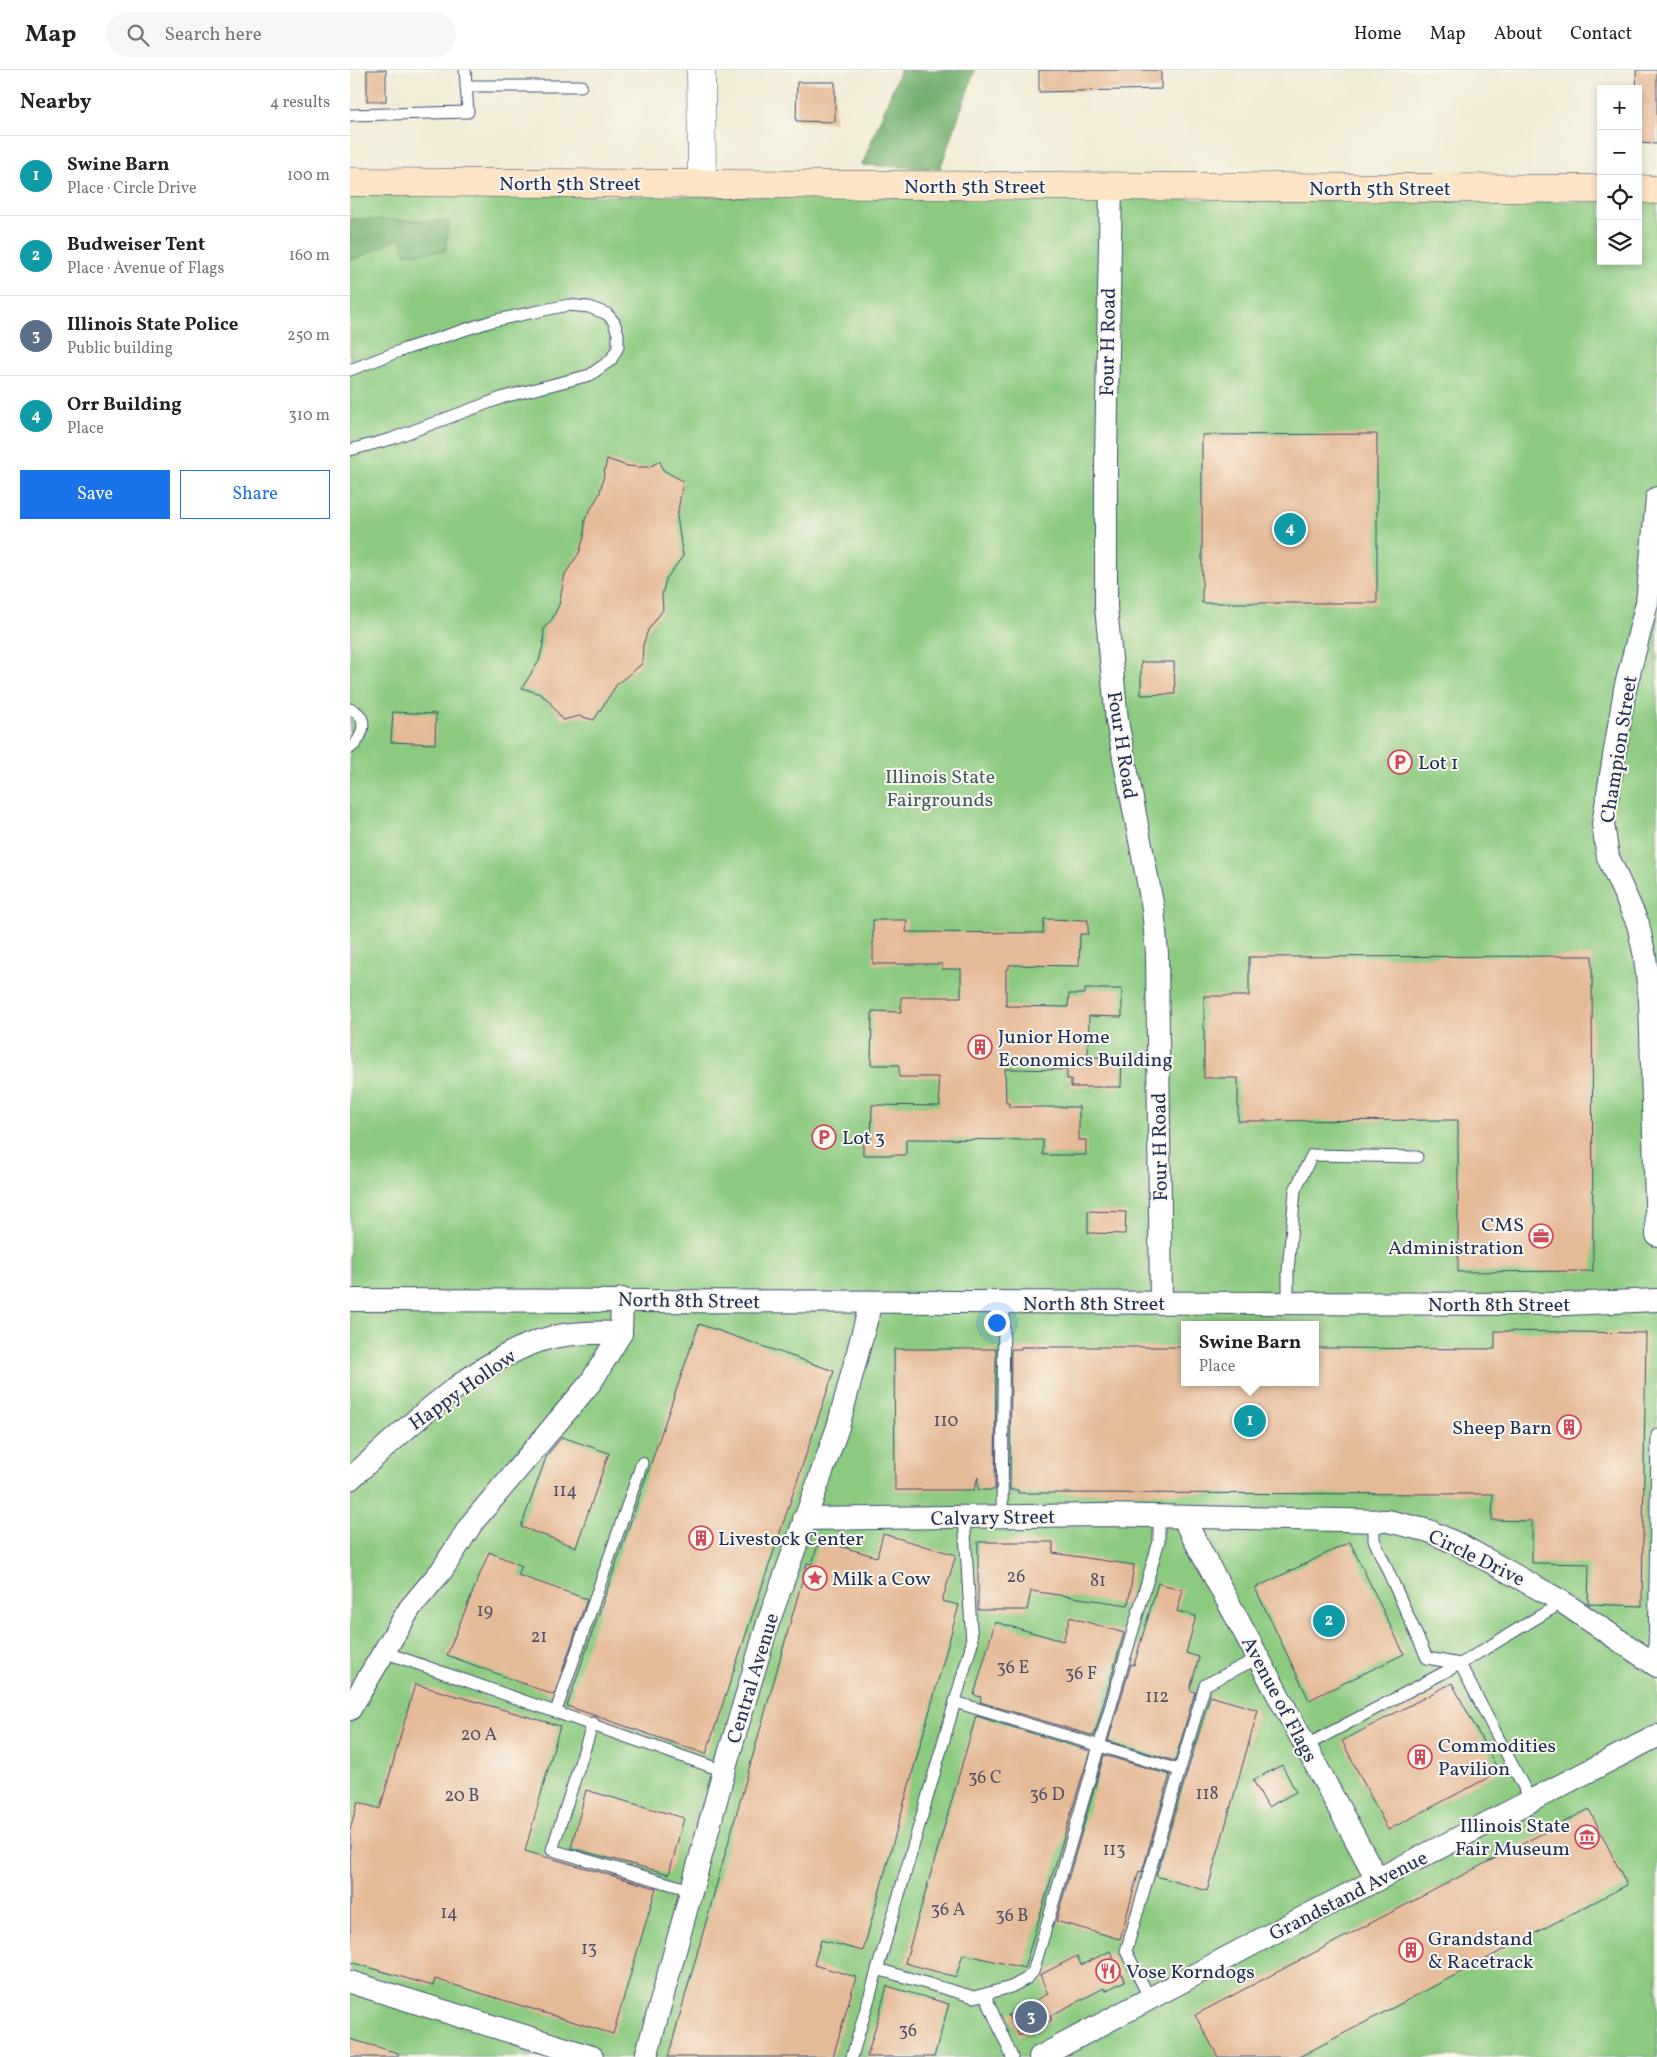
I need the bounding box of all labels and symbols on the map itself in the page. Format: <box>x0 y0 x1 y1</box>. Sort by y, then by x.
street label: North 5th Street <box>499 171 641 199</box>
street label: North 5th Street <box>904 174 1046 202</box>
street label: North 5th Street <box>1309 176 1451 204</box>
street label: Four H Road <box>1094 287 1124 397</box>
pin: 4 <box>1274 510 1306 548</box>
street label: Champion Street <box>1594 673 1645 825</box>
street label: Four H Road <box>1099 689 1143 801</box>
parking icon: Lot 1 <box>1387 749 1413 775</box>
place label: Lot 1 <box>1418 750 1459 778</box>
park label: Illinois State Fairgrounds <box>885 764 995 815</box>
place label: Junior Home Economics Building <box>998 1024 1173 1075</box>
building icon: Junior Home Economics Building <box>967 1034 993 1060</box>
street label: Four H Road <box>1146 1092 1176 1202</box>
parking icon: Lot 3 <box>811 1124 837 1150</box>
place label: Lot 3 <box>842 1125 885 1153</box>
place label: CMS Administration <box>1388 1212 1524 1263</box>
office icon: CMS Administration <box>1528 1223 1554 1249</box>
street label: North 8th Street <box>618 1287 760 1317</box>
street label: North 8th Street <box>1023 1291 1165 1319</box>
street label: North 8th Street <box>1428 1292 1570 1320</box>
your location <box>984 1310 1010 1336</box>
street label: Happy Hollow <box>404 1343 523 1438</box>
pin: 1 <box>1234 1402 1266 1440</box>
house number: 110 <box>934 1409 959 1434</box>
building icon: Sheep Barn <box>1556 1414 1582 1440</box>
place label: Sheep Barn <box>1452 1415 1552 1443</box>
house number: 114 <box>553 1479 577 1504</box>
street label: Calvary Street <box>931 1504 1056 1534</box>
street label: Circle Drive <box>1423 1523 1529 1594</box>
building icon: Livestock Center <box>688 1525 714 1551</box>
place label: Livestock Center <box>718 1526 864 1554</box>
place icon: Milk a Cow <box>802 1565 828 1591</box>
house number: 26 <box>1007 1565 1025 1590</box>
place label: Milk a Cow <box>832 1566 931 1594</box>
house number: 81 <box>1090 1569 1106 1594</box>
house number: 19 <box>477 1599 493 1624</box>
pin: 2 <box>1313 1602 1345 1640</box>
street label: Central Avenue <box>721 1610 787 1747</box>
house number: 21 <box>531 1625 547 1650</box>
street label: Avenue of Flags <box>1233 1632 1323 1768</box>
house number: 36 E <box>997 1656 1030 1681</box>
house number: 36 F <box>1065 1662 1097 1687</box>
house number: 112 <box>1145 1685 1169 1710</box>
house number: 20 A <box>461 1723 498 1748</box>
place label: Commodities Pavilion <box>1438 1733 1556 1784</box>
building icon: Commodities Pavilion <box>1407 1744 1433 1770</box>
house number: 36 C <box>968 1766 1002 1791</box>
house number: 118 <box>1195 1782 1219 1807</box>
house number: 36 D <box>1029 1783 1065 1808</box>
house number: 20 B <box>444 1784 480 1809</box>
place label: Illinois State Fair Museum <box>1455 1813 1570 1864</box>
museum icon: Illinois State Fair Museum <box>1574 1824 1600 1850</box>
house number: 113 <box>1102 1838 1126 1863</box>
street label: Grandstand Avenue <box>1265 1845 1433 1949</box>
house number: 36 A <box>931 1898 966 1923</box>
house number: 14 <box>440 1901 458 1926</box>
house number: 36 B <box>995 1904 1029 1929</box>
place label: Grandstand & Racetrack <box>1428 1926 1534 1977</box>
house number: 13 <box>581 1937 597 1962</box>
building icon: Grandstand & Racetrack <box>1398 1937 1424 1963</box>
restaurant icon: Vose Korndogs <box>1095 1958 1121 1984</box>
place label: Vose Korndogs <box>1126 1959 1255 1987</box>
pin: 3 <box>1015 1998 1047 2036</box>
house number: 36 <box>899 2019 917 2044</box>

